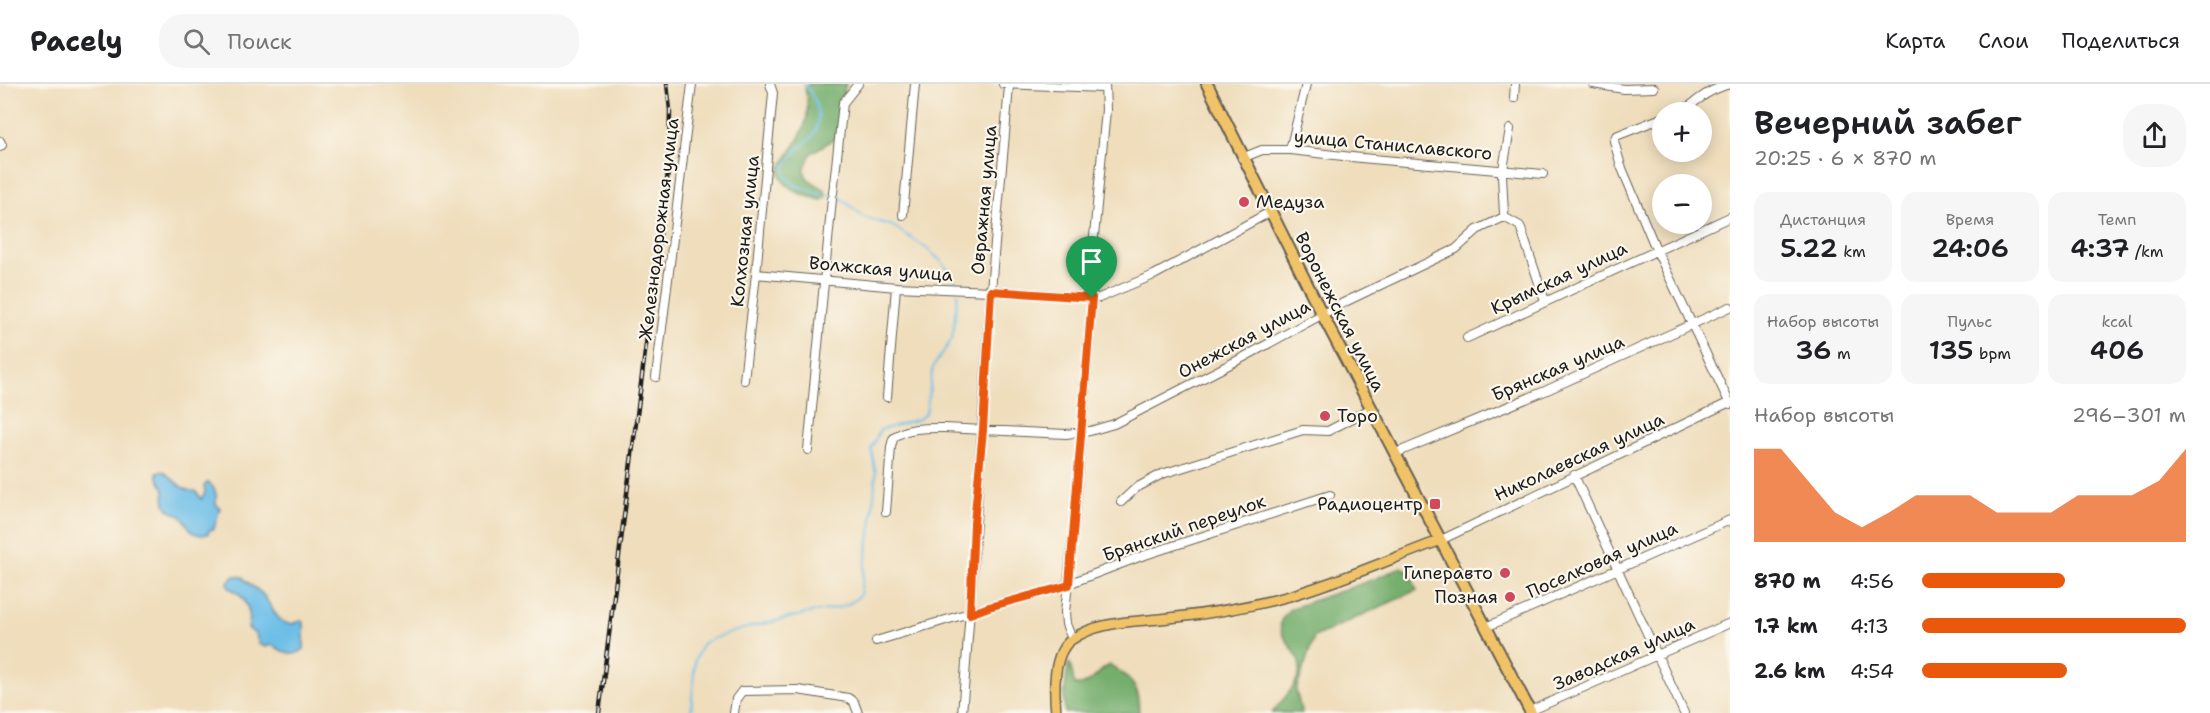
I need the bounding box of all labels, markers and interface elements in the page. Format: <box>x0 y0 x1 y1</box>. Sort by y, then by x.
search box <box>159 14 579 68</box>
text: Pacely <box>30 22 123 60</box>
icon: search <box>180 25 213 58</box>
text: Поиск <box>228 27 292 56</box>
text: Карта <box>1885 27 1945 55</box>
text: Слои <box>1978 27 2029 55</box>
text: Поделиться <box>2062 27 2180 55</box>
text: Вечерний забег <box>1754 100 2022 145</box>
map controls <box>1652 102 1712 234</box>
button: + <box>1652 102 1712 162</box>
button: share <box>2123 104 2186 167</box>
street label: Железнодорожная улица <box>633 117 685 341</box>
street label: Овражная улица <box>966 124 1002 276</box>
street label: улица Станиславского <box>1293 124 1493 166</box>
text: 20:25 · 6 × 870 m <box>1754 145 1936 171</box>
street label: Колхозная улица <box>725 154 765 308</box>
button: − <box>1652 174 1712 234</box>
place label: Медуза <box>1256 190 1325 214</box>
marker: Медуза <box>1237 195 1251 209</box>
text: Дистанция <box>1780 209 1866 230</box>
text: Время <box>1946 209 1994 230</box>
text: Темп <box>2098 209 2136 230</box>
street label: Воронежская улица <box>1289 228 1391 396</box>
text: 5.22 <box>1780 230 1838 265</box>
text: 24:06 <box>1931 230 2009 265</box>
text: 4:37 <box>2070 230 2130 265</box>
pin <box>1066 236 1117 298</box>
street label: Крымская улица <box>1487 236 1631 320</box>
text: km <box>1838 241 1866 262</box>
text: /km <box>2130 241 2164 262</box>
icon: arrive <box>1075 245 1108 278</box>
street label: Волжская улица <box>808 251 954 287</box>
street label: Онежская улица <box>1174 294 1314 384</box>
text: Набор высоты <box>1767 311 1879 332</box>
text: Пульс <box>1948 311 1992 332</box>
text: kcal <box>2101 311 2133 332</box>
street label: Брянская улица <box>1488 329 1628 407</box>
text: 36 <box>1795 332 1831 367</box>
text: 135 <box>1929 332 1974 367</box>
text: 406 <box>2090 332 2144 367</box>
text: m <box>1831 343 1851 364</box>
text: bpm <box>1974 343 2011 364</box>
text: Набор высоты <box>1754 402 1894 428</box>
text: 296–301 m <box>2072 402 2186 428</box>
place label: Торо <box>1337 404 1378 428</box>
street label: Николаевская улица <box>1490 407 1668 507</box>
marker: Торо <box>1318 409 1332 423</box>
street label: Брянский переулок <box>1099 489 1269 567</box>
place label: Радиоцентр <box>1317 492 1423 516</box>
marker: Радиоцентр <box>1428 497 1442 511</box>
street label: Поселковая улица <box>1523 516 1681 604</box>
place label: Гиперавто <box>1403 561 1493 585</box>
marker: Гиперавто <box>1498 566 1512 580</box>
text: 870 m <box>1754 568 1821 594</box>
text: 4:56 <box>1850 568 1894 594</box>
place label: Позная <box>1435 585 1498 609</box>
marker: Позная <box>1503 590 1517 604</box>
street label: Заводская улица <box>1549 612 1699 696</box>
text: 1.7 km <box>1754 613 1818 639</box>
text: 4:13 <box>1850 613 1889 639</box>
text: 2.6 km <box>1754 658 1825 684</box>
text: 4:54 <box>1850 658 1894 684</box>

